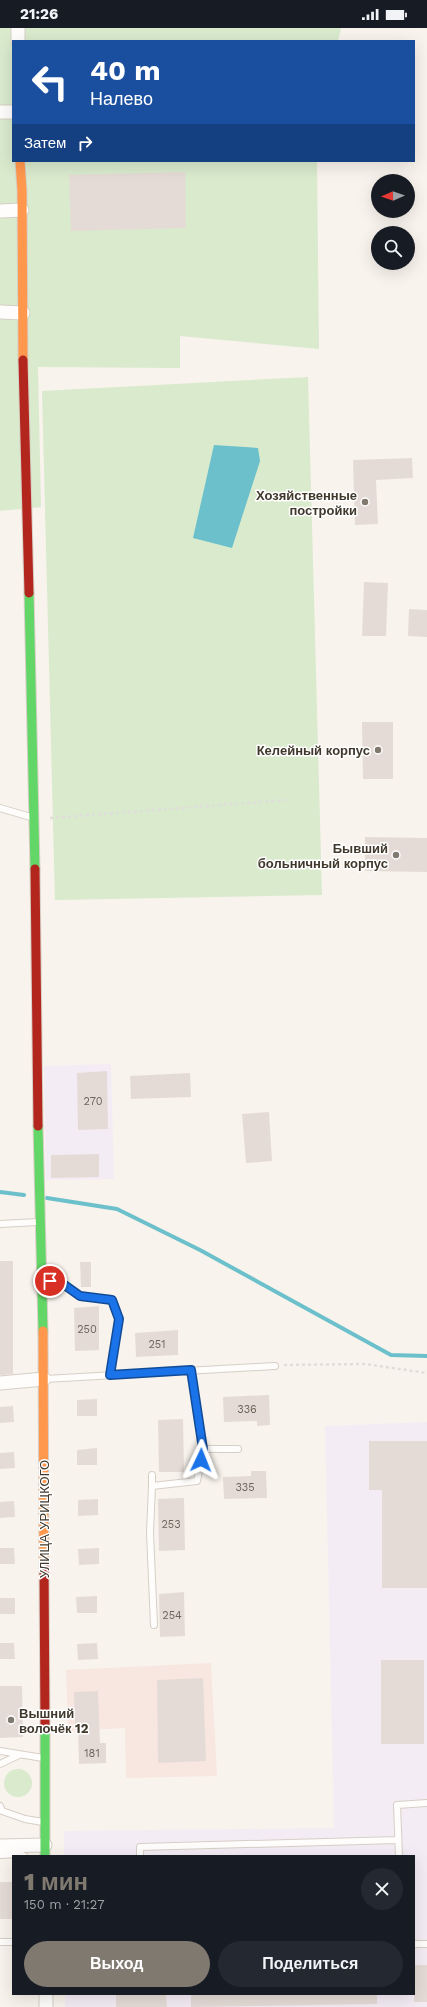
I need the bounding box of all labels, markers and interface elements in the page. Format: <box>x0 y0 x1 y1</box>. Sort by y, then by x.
text: 21:26 <box>20 5 58 23</box>
text: 40 m <box>90 54 160 87</box>
icon: left <box>24 56 76 108</box>
text: Налево <box>90 88 153 109</box>
icon: right <box>74 132 96 154</box>
text: Затем <box>24 134 66 152</box>
north arrow <box>371 174 415 218</box>
map controls <box>371 174 415 270</box>
button: search <box>371 226 415 270</box>
place label: Хозяйственные постройки <box>256 488 357 518</box>
marker: Хозяйственные постройки <box>360 497 370 507</box>
place label: Келейный корпус <box>257 743 370 758</box>
marker: Келейный корпус <box>373 745 383 755</box>
place label: Бывший больничный корпус <box>258 841 388 871</box>
marker: Бывший больничный корпус <box>391 850 401 860</box>
house number: 270 <box>84 1095 103 1108</box>
pin <box>33 1264 67 1298</box>
icon: arrive <box>39 1270 61 1292</box>
house number: 250 <box>77 1323 97 1336</box>
house number: 251 <box>148 1338 166 1351</box>
house number: 336 <box>237 1403 257 1416</box>
position arrow <box>180 1439 222 1481</box>
street label: УЛИЦА УРИЦКОГО <box>37 1460 52 1578</box>
house number: 335 <box>235 1481 255 1494</box>
house number: 253 <box>161 1518 181 1531</box>
house number: 254 <box>162 1609 182 1622</box>
place label: Вышний волочёк 12 <box>19 1706 89 1736</box>
marker: Вышний волочёк 12 <box>6 1715 16 1725</box>
house number: 181 <box>84 1747 100 1760</box>
text: 1 мин <box>24 1868 88 1896</box>
button: close <box>361 1868 403 1910</box>
text: 150 m · 21:27 <box>24 1897 104 1912</box>
button: Выход <box>24 1941 210 1987</box>
button: Поделиться <box>218 1941 403 1987</box>

